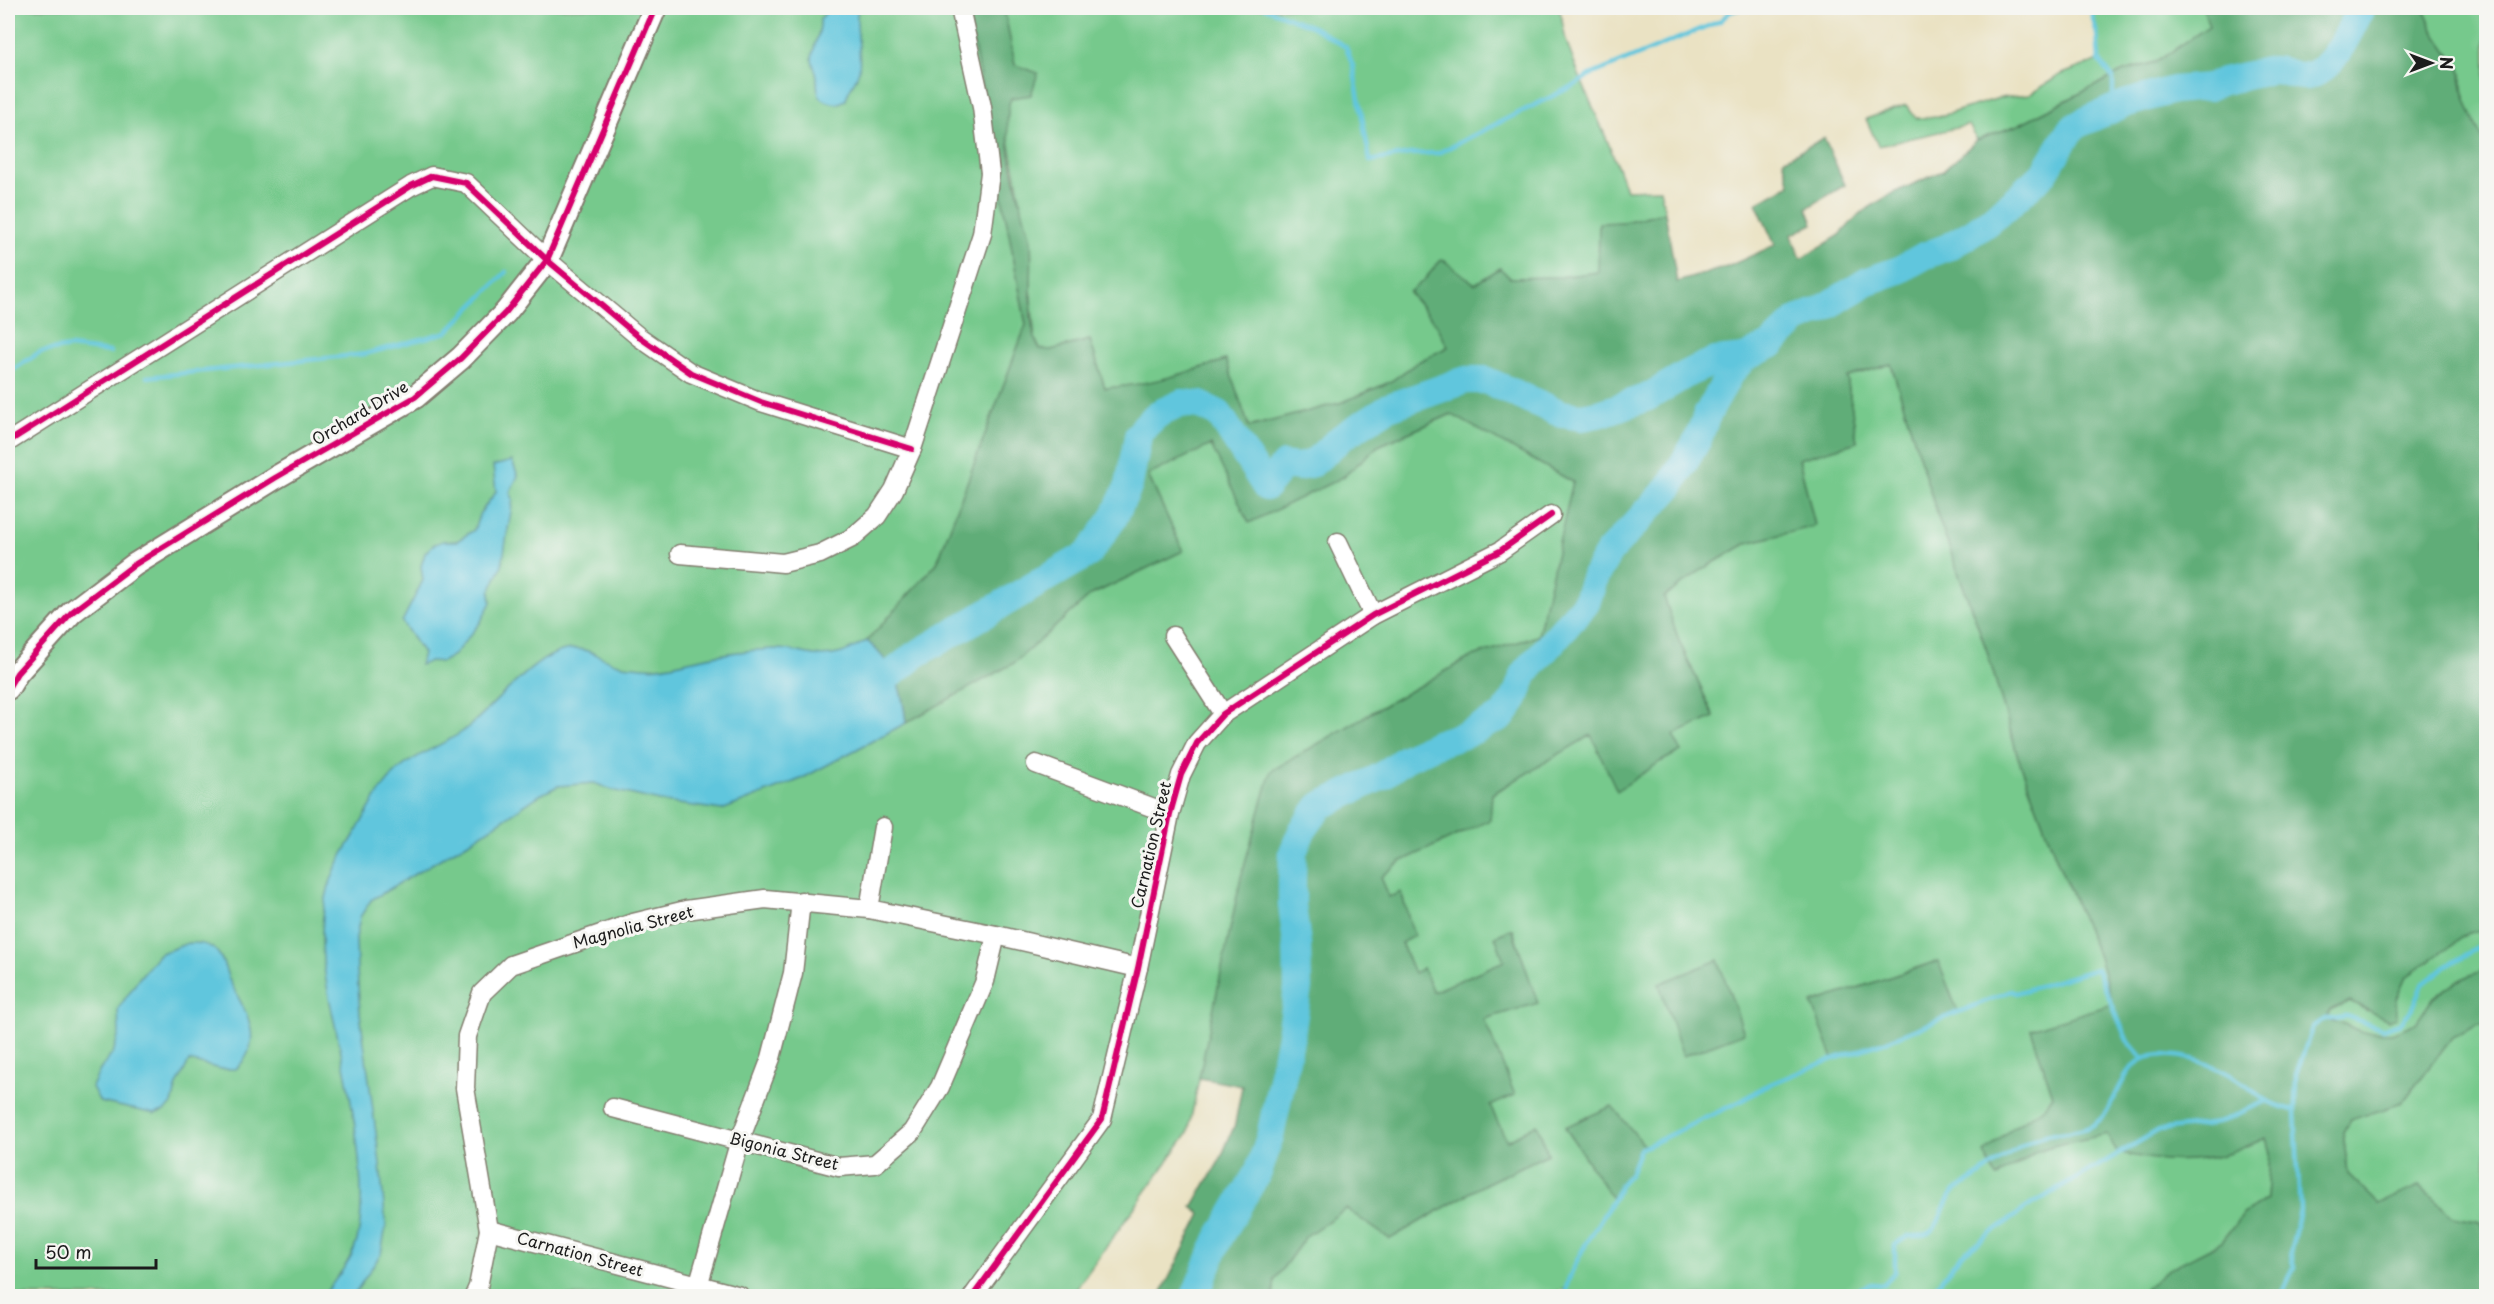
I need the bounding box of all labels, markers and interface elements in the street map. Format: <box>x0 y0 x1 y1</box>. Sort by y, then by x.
north arrow <box>2401 33 2461 93</box>
text: N <box>2435 57 2459 69</box>
street label: Orchard Drive <box>307 374 412 450</box>
street label: Carnation Street <box>1124 779 1176 911</box>
street label: Magnolia Street <box>570 898 696 954</box>
street label: Bigonia Street <box>727 1125 842 1175</box>
street label: Carnation Street <box>514 1225 646 1281</box>
scale bar <box>36 1232 156 1270</box>
text: 50 m <box>45 1238 92 1265</box>

